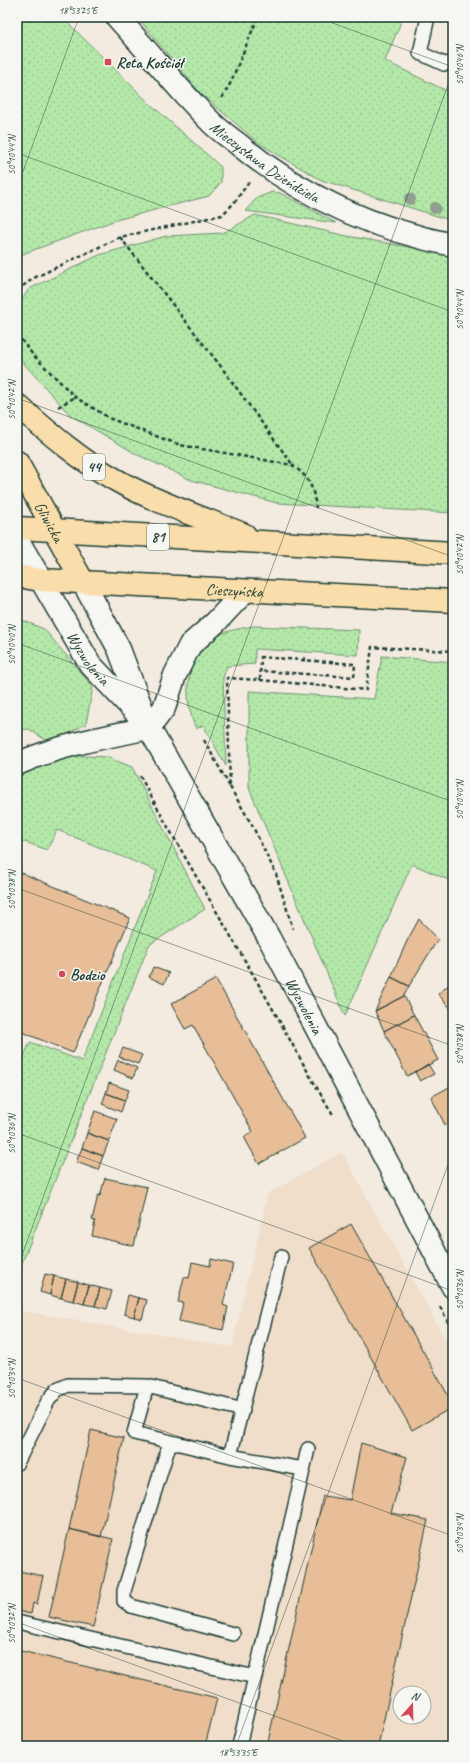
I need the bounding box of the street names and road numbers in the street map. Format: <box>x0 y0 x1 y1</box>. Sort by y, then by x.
street label: Mieczysława Dzieńdziela <box>205 117 324 208</box>
road number: 44 <box>83 454 105 480</box>
street label: Gliwicka <box>30 498 69 547</box>
road number: 81 <box>147 524 169 550</box>
street label: Cieszyńska <box>205 579 264 602</box>
street label: Wyzwolenia <box>62 628 114 690</box>
street label: Wyzwolenia <box>281 974 327 1039</box>

